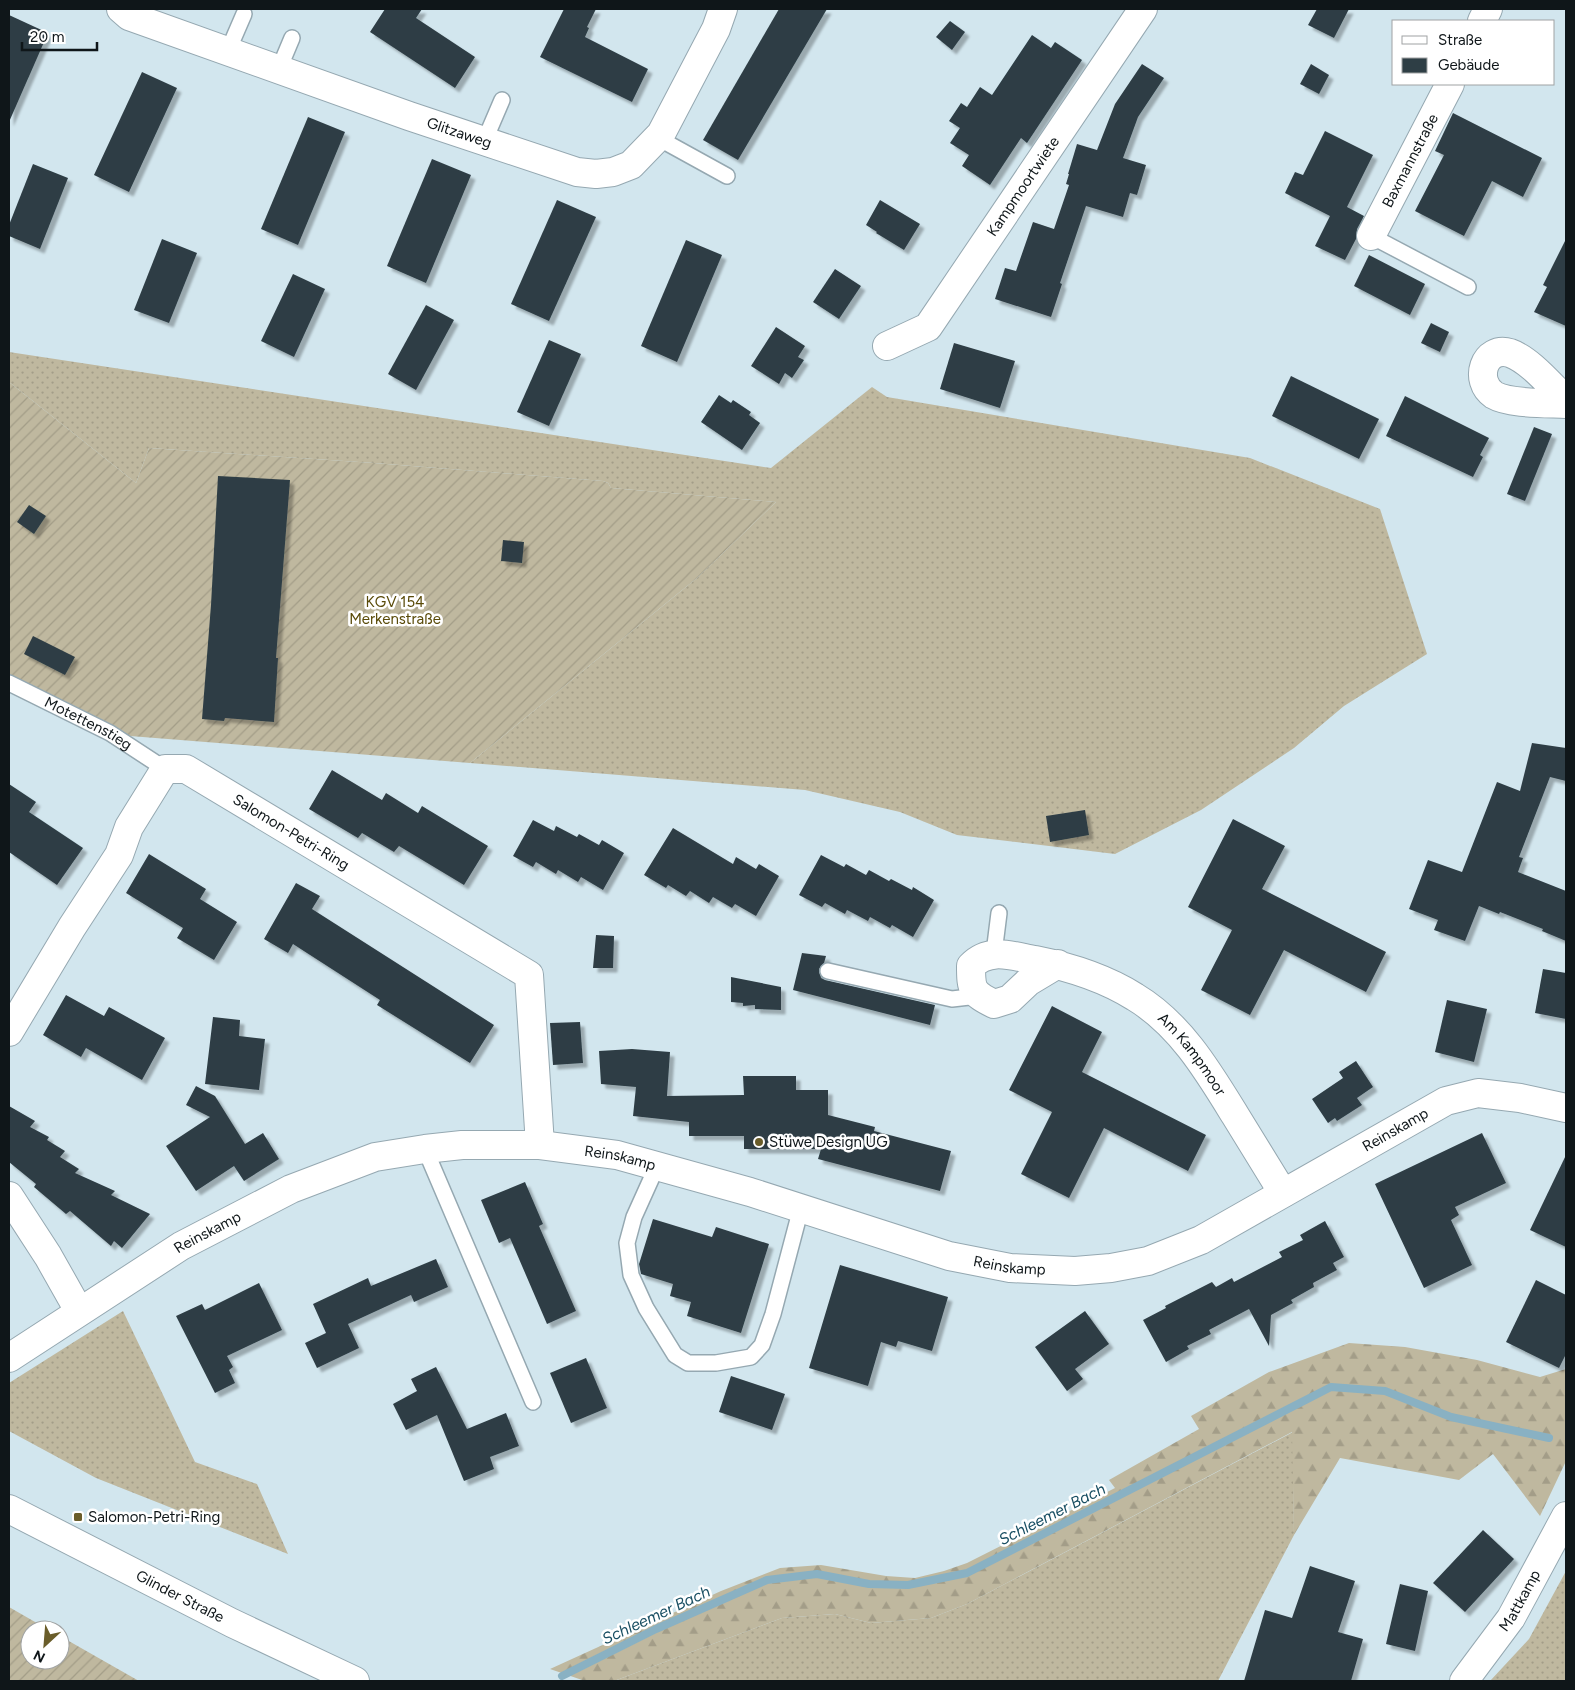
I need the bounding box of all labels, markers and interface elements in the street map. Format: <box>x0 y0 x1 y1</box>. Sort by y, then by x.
scale bar <box>22 20 98 52</box>
legend <box>1392 20 1555 85</box>
text: 20 m <box>30 28 64 46</box>
text: Straße <box>1438 31 1482 49</box>
text: Gebäude <box>1438 56 1499 74</box>
street label: Baxmannstraße <box>1378 111 1442 211</box>
street label: Glitzaweg <box>425 114 494 152</box>
street label: Kampmoortwiete <box>983 133 1063 240</box>
park label: KGV 154 Merkenstraße <box>349 593 441 628</box>
street label: Motettenstieg <box>42 693 135 754</box>
street label: Salomon-Petri-Ring <box>230 790 352 874</box>
street label: Am Kampmoor <box>1154 1009 1230 1099</box>
street label: Reinskamp <box>1359 1104 1432 1156</box>
place label: Stüwe Design UG <box>769 1133 888 1151</box>
marker: Stüwe Design UG <box>753 1136 765 1148</box>
street label: Reinskamp <box>583 1142 658 1174</box>
street label: Reinskamp <box>170 1208 244 1257</box>
street label: Reinskamp <box>972 1252 1046 1279</box>
water label: Schleemer Bach <box>996 1479 1109 1549</box>
place label: Salomon-Petri-Ring <box>88 1508 220 1526</box>
marker: Salomon-Petri-Ring <box>72 1511 84 1523</box>
street label: Glinder Straße <box>133 1566 227 1626</box>
street label: Mattkamp <box>1495 1567 1544 1635</box>
water label: Schleemer Bach <box>599 1582 713 1648</box>
north arrow <box>20 1620 70 1670</box>
text: N <box>31 1646 48 1666</box>

